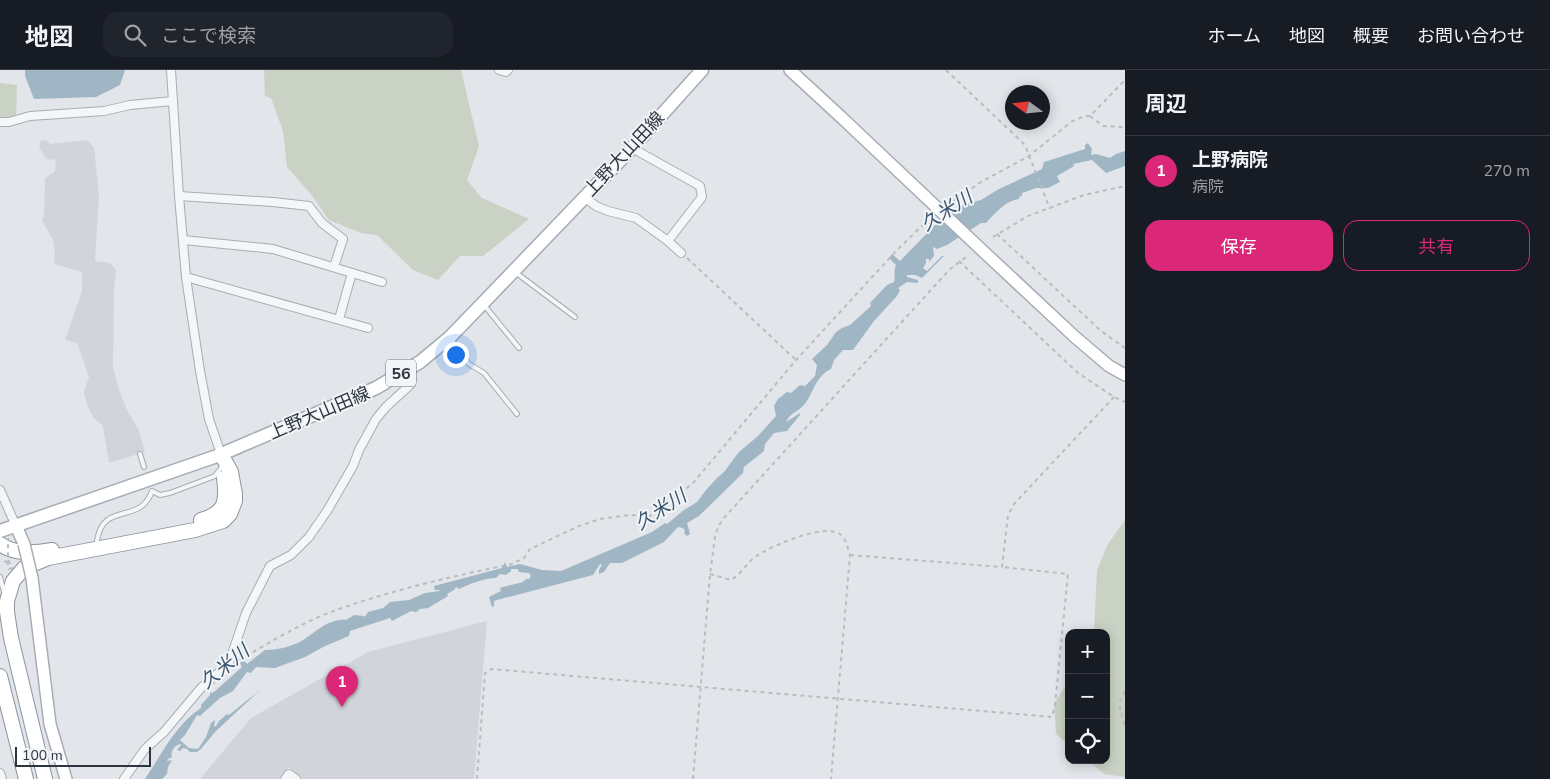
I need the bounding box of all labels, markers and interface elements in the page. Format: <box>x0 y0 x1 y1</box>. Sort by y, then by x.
search box <box>103 12 453 57</box>
text: 地図 <box>25 21 73 53</box>
icon: search <box>121 21 149 49</box>
text: ここで検索 <box>161 23 256 49</box>
text: ホーム <box>1208 24 1261 48</box>
text: 地図 <box>1289 24 1325 48</box>
text: 概要 <box>1353 24 1389 48</box>
text: お問い合わせ <box>1417 24 1525 48</box>
north arrow <box>1005 85 1050 130</box>
text: 周辺 <box>1145 90 1187 118</box>
street label: 上野大山田線 <box>578 106 670 202</box>
text: 上野病院 <box>1192 147 1268 173</box>
text: 1 <box>1156 160 1166 182</box>
text: 270 m <box>1483 160 1530 182</box>
text: 病院 <box>1192 176 1224 198</box>
water label: 久米川 <box>916 183 979 237</box>
button: 保存 <box>1145 220 1333 271</box>
button: 共有 <box>1343 220 1530 271</box>
your location <box>443 342 469 368</box>
road number: 56 <box>386 360 416 386</box>
street label: 上野大山田線 <box>265 381 373 445</box>
water label: 久米川 <box>630 482 693 536</box>
map controls <box>1065 629 1110 764</box>
button: + <box>1065 629 1110 674</box>
water label: 久米川 <box>194 637 257 695</box>
pin: 1 <box>326 666 358 707</box>
button: − <box>1065 674 1110 719</box>
button: locate <box>1065 719 1110 764</box>
scale bar <box>15 744 151 767</box>
text: 100 m <box>22 746 63 765</box>

